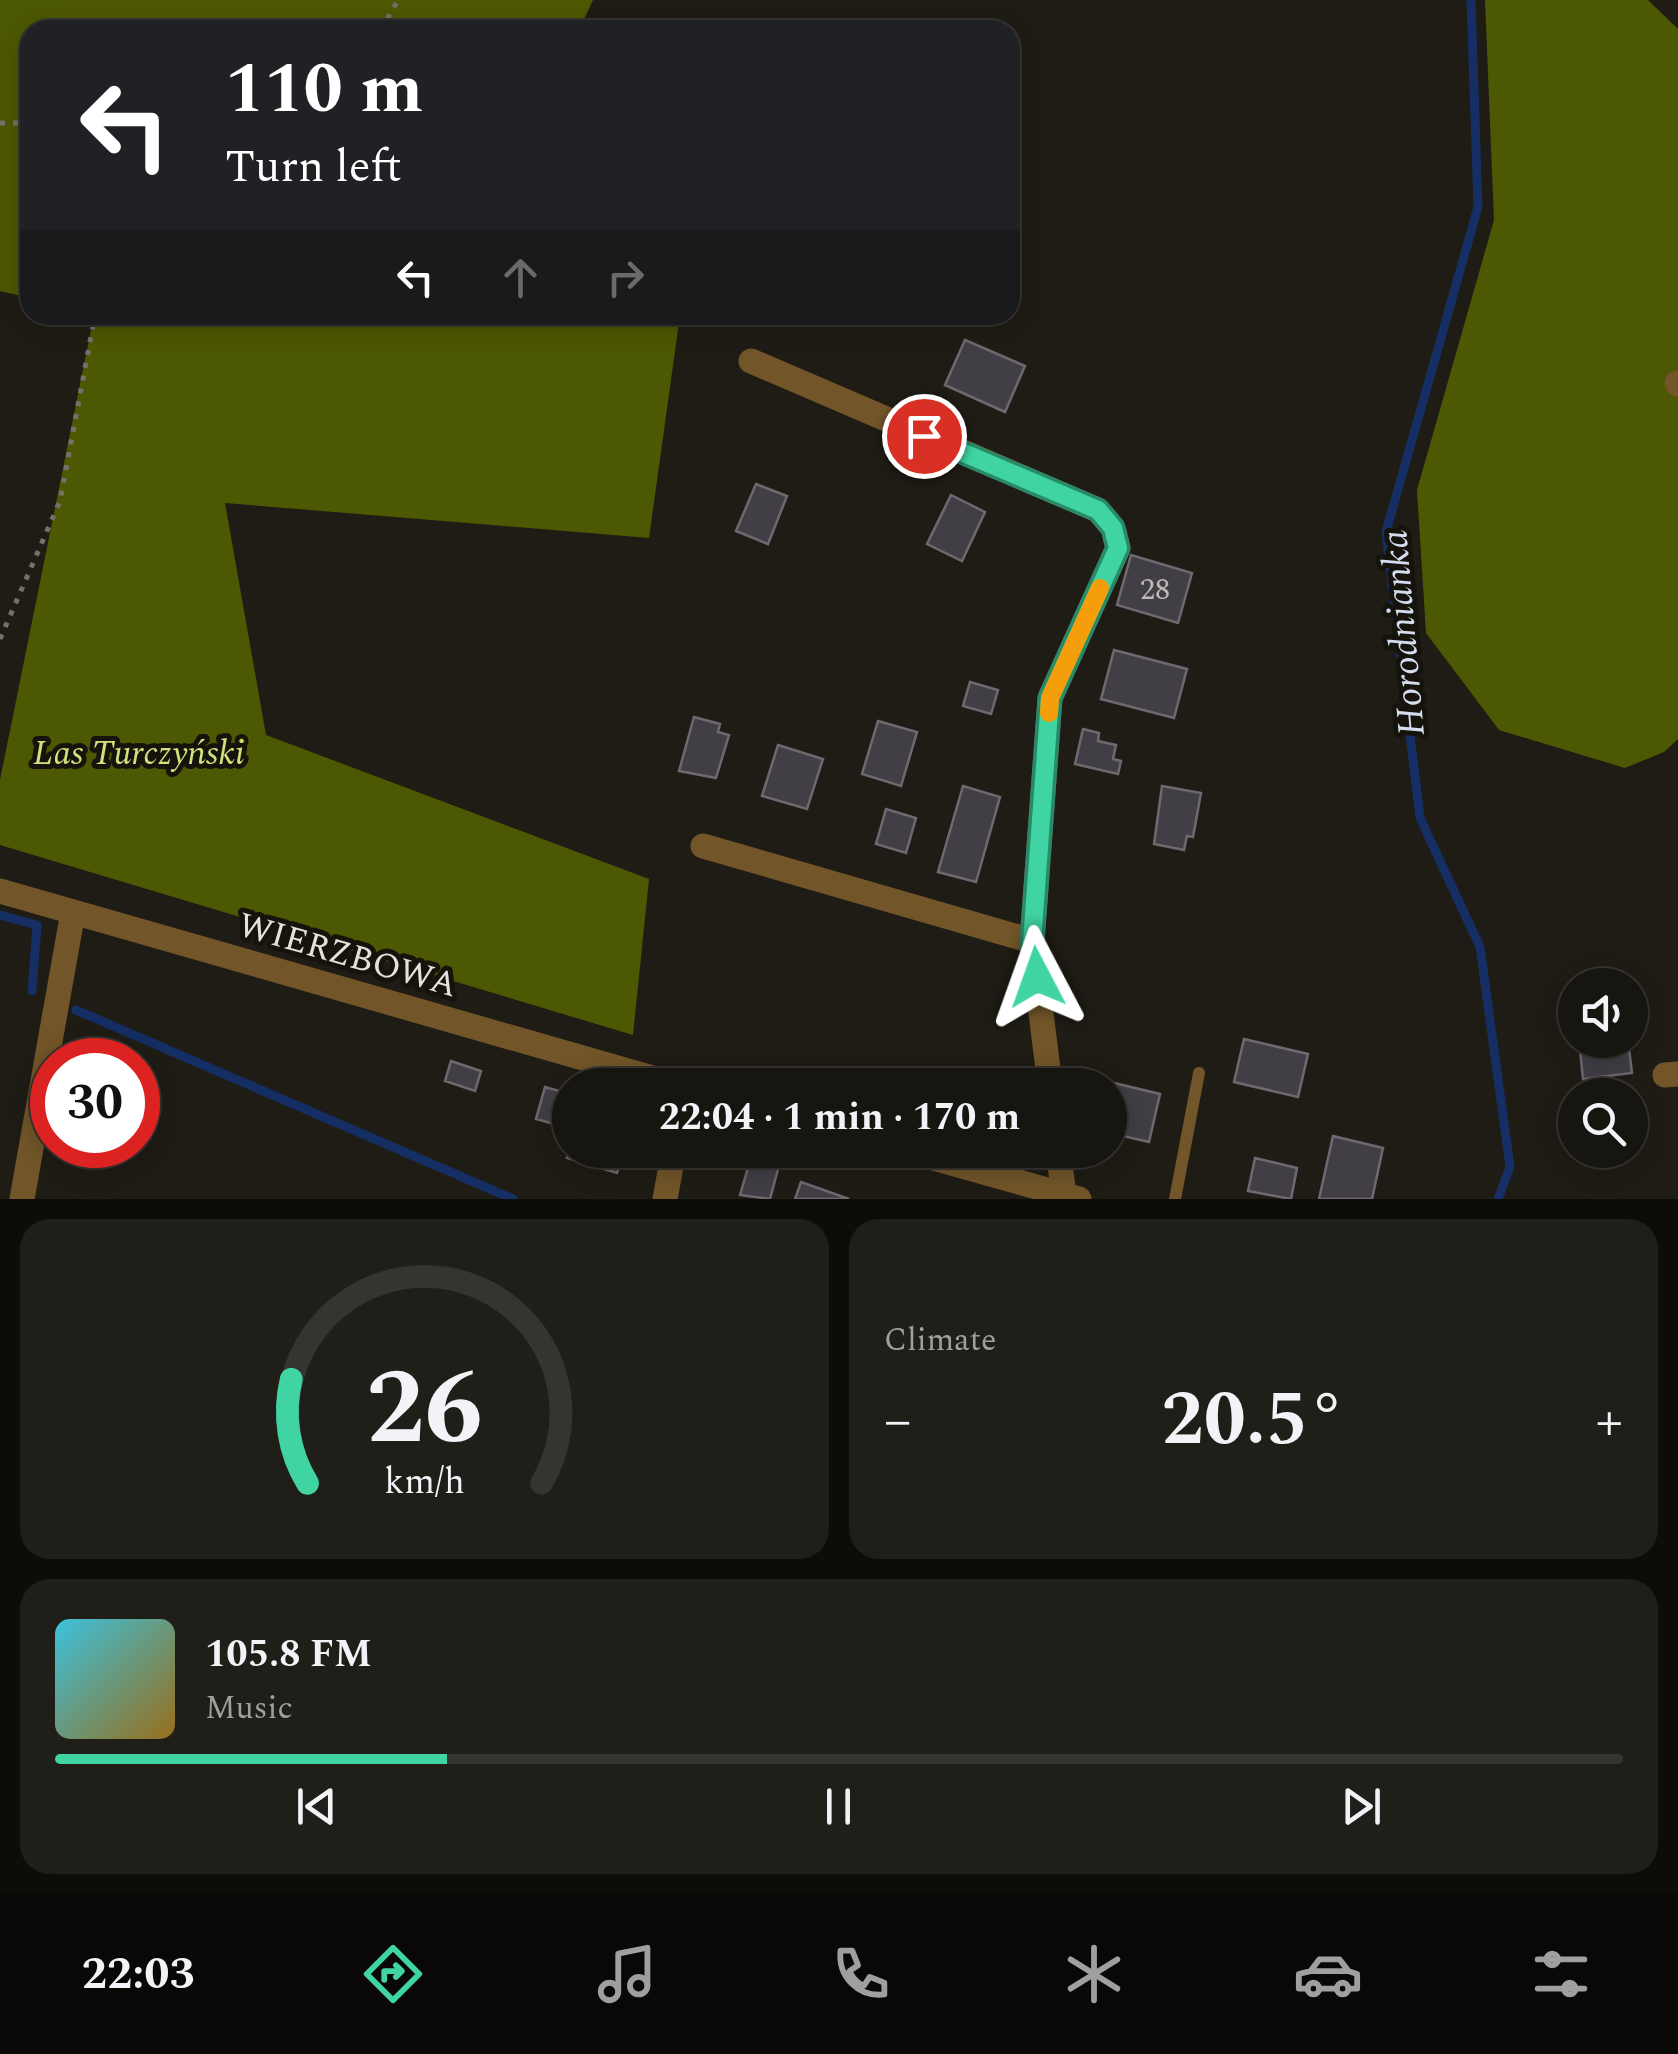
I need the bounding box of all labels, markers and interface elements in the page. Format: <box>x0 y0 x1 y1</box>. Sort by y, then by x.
text: 110 m <box>225 37 423 143</box>
icon: left <box>60 60 190 190</box>
text: Turn left <box>225 133 402 202</box>
icon: left <box>388 250 443 305</box>
icon: ahead <box>493 250 548 305</box>
icon: right <box>598 250 653 305</box>
pin <box>882 394 967 479</box>
icon: arrive <box>897 409 952 464</box>
water label: Horodnianka <box>1366 527 1442 738</box>
house number: 28 <box>1140 567 1170 613</box>
park label: Las Turczyński <box>33 727 245 780</box>
street label: WIERZBOWA <box>232 899 463 1012</box>
position arrow <box>985 925 1089 1029</box>
map controls <box>1558 968 1648 1168</box>
button: sound <box>1558 968 1648 1058</box>
speed limit sign: 30 <box>30 1038 160 1168</box>
button: search <box>1558 1078 1648 1168</box>
text: 22:04 · 1 min · 170 m <box>659 1089 1020 1147</box>
text: Climate <box>884 1316 996 1365</box>
text: 26 <box>366 1331 483 1489</box>
text: 20.5° <box>1162 1364 1345 1478</box>
text: − <box>884 1380 912 1463</box>
text: + <box>1595 1380 1623 1463</box>
text: km/h <box>384 1455 465 1510</box>
text: 105.8 FM <box>205 1626 372 1684</box>
text: Music <box>205 1684 293 1733</box>
icon: previous <box>289 1779 344 1834</box>
icon: pause <box>811 1779 866 1834</box>
icon: next <box>1334 1779 1389 1834</box>
icon: directions <box>358 1939 428 2009</box>
icon: music <box>592 1939 662 2009</box>
icon: phone <box>826 1939 896 2009</box>
icon: climate <box>1059 1939 1129 2009</box>
icon: car <box>1293 1939 1363 2009</box>
icon: filters <box>1526 1939 1596 2009</box>
text: 22:03 <box>82 1940 195 2009</box>

